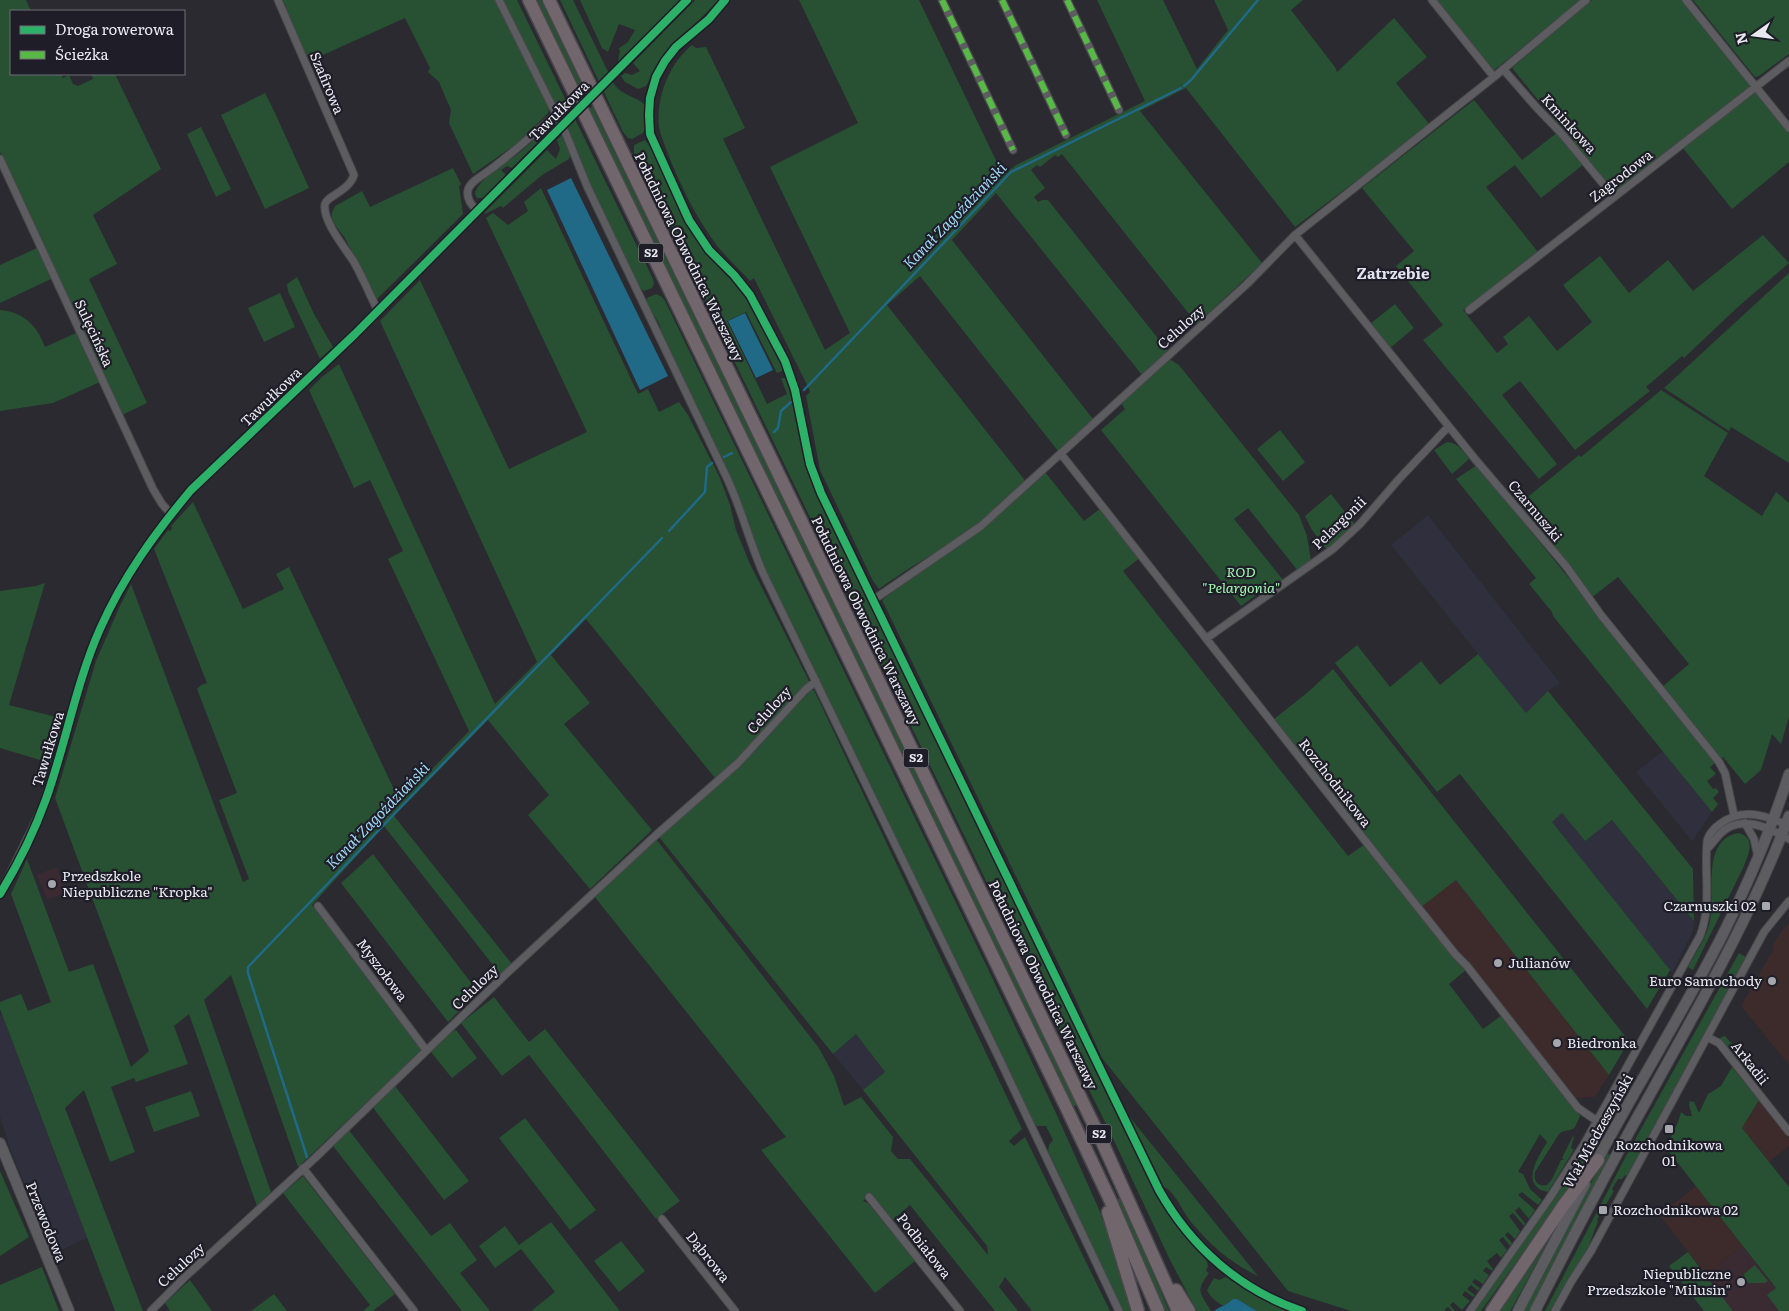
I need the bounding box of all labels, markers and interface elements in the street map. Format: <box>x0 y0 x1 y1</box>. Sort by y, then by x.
legend <box>10 10 185 75</box>
north arrow <box>1729 10 1779 60</box>
text: Droga rowerowa <box>55 17 175 40</box>
text: N <box>1729 30 1752 47</box>
text: Ścieżka <box>55 42 110 65</box>
street label: Szafirowa <box>306 49 350 117</box>
street label: Tawułkowa <box>524 75 593 145</box>
street label: Kminkowa <box>1538 89 1602 158</box>
street label: Zagrodowa <box>1585 144 1657 206</box>
street label: Południowa Obwodnica Warszawy <box>630 149 750 365</box>
water label: Kanał Zagoździański <box>897 156 1011 274</box>
road number: S2 <box>638 244 664 262</box>
district label: Zatrzebie <box>1357 261 1430 284</box>
street label: Sulęcińska <box>71 296 119 370</box>
street label: Celulozy <box>1152 299 1209 353</box>
street label: Tawułkowa <box>235 362 306 431</box>
street label: Czarnuszki <box>1504 475 1568 546</box>
street label: Pelargonii <box>1307 491 1370 553</box>
street label: Południowa Obwodnica Warszawy <box>807 513 927 729</box>
park label: ROD "Pelargonia" <box>1202 561 1280 597</box>
street label: Celulozy <box>742 680 796 737</box>
street label: Tawułkowa <box>26 708 68 789</box>
street label: Rozchodnikowa <box>1295 734 1377 831</box>
road number: S2 <box>904 748 928 768</box>
water label: Kanał Zagoździański <box>320 756 434 874</box>
place label: Przedszkole Niepubliczne "Kropka" <box>62 865 213 901</box>
street label: Południowa Obwodnica Warszawy <box>984 877 1104 1093</box>
marker: Przedszkole Niepubliczne "Kropka" <box>46 878 58 890</box>
place label: Czarnuszki 02 <box>1663 895 1756 915</box>
marker: Czarnuszki 02 <box>1760 900 1772 912</box>
street label: Myszołowa <box>353 934 413 1005</box>
place label: Julianów <box>1508 952 1570 972</box>
marker: Julianów <box>1492 957 1504 969</box>
street label: Celulozy <box>447 958 503 1014</box>
place label: Euro Samochody <box>1649 970 1763 990</box>
marker: Euro Samochody <box>1766 975 1778 987</box>
place label: Biedronka <box>1567 1032 1637 1052</box>
street label: Arkadii <box>1727 1036 1774 1089</box>
marker: Biedronka <box>1551 1037 1563 1049</box>
street label: Wał Miedzeszyński <box>1557 1069 1637 1191</box>
marker: Rozchodnikowa 01 <box>1663 1123 1675 1135</box>
road number: S2 <box>1086 1124 1112 1144</box>
place label: Rozchodnikowa 01 <box>1615 1134 1723 1170</box>
street label: Przewodowa <box>22 1178 72 1265</box>
place label: Rozchodnikowa 02 <box>1613 1199 1738 1219</box>
marker: Rozchodnikowa 02 <box>1597 1204 1609 1216</box>
street label: Podbiałowa <box>893 1208 957 1283</box>
street label: Dąbrowa <box>682 1227 736 1286</box>
street label: Celulozy <box>152 1237 209 1291</box>
place label: Niepubliczne Przedszkole "Milusin" <box>1587 1263 1731 1299</box>
marker: Niepubliczne Przedszkole "Milusin" <box>1735 1276 1747 1288</box>

